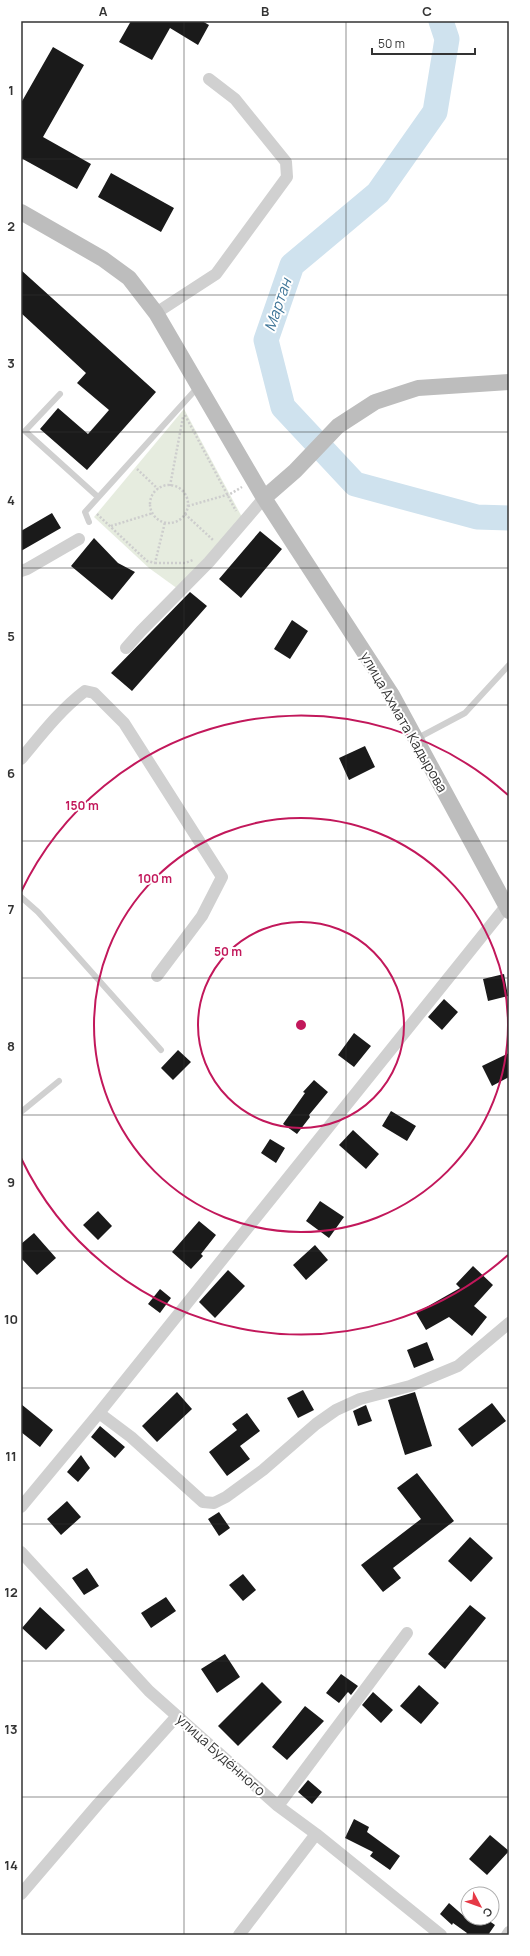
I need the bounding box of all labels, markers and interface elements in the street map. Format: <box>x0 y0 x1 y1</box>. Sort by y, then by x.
text: A <box>99 2 108 20</box>
text: B <box>261 2 269 20</box>
text: C <box>422 2 432 20</box>
scale bar <box>372 30 475 56</box>
text: 50 m <box>378 35 405 52</box>
text: 1 <box>8 81 14 99</box>
text: 2 <box>7 217 15 235</box>
water label: Мартан <box>259 275 297 334</box>
text: 3 <box>7 354 15 372</box>
text: 4 <box>7 491 15 509</box>
text: 5 <box>7 627 15 645</box>
street label: улица Ахмата Кадырова <box>356 648 452 795</box>
text: 6 <box>7 764 15 782</box>
text: 150 m <box>65 797 99 814</box>
text: 100 m <box>138 870 172 887</box>
text: 7 <box>8 900 15 918</box>
text: 50 m <box>214 943 242 960</box>
centre of rings <box>294 1018 308 1032</box>
text: 8 <box>7 1037 15 1055</box>
text: 9 <box>7 1173 15 1191</box>
text: 10 <box>4 1310 18 1328</box>
text: 11 <box>5 1447 17 1465</box>
text: 12 <box>4 1583 18 1601</box>
street label: улица Будённого <box>173 1709 270 1800</box>
text: 13 <box>4 1720 18 1738</box>
text: 14 <box>4 1856 18 1874</box>
north arrow <box>460 1886 500 1926</box>
text: С <box>480 1905 496 1921</box>

